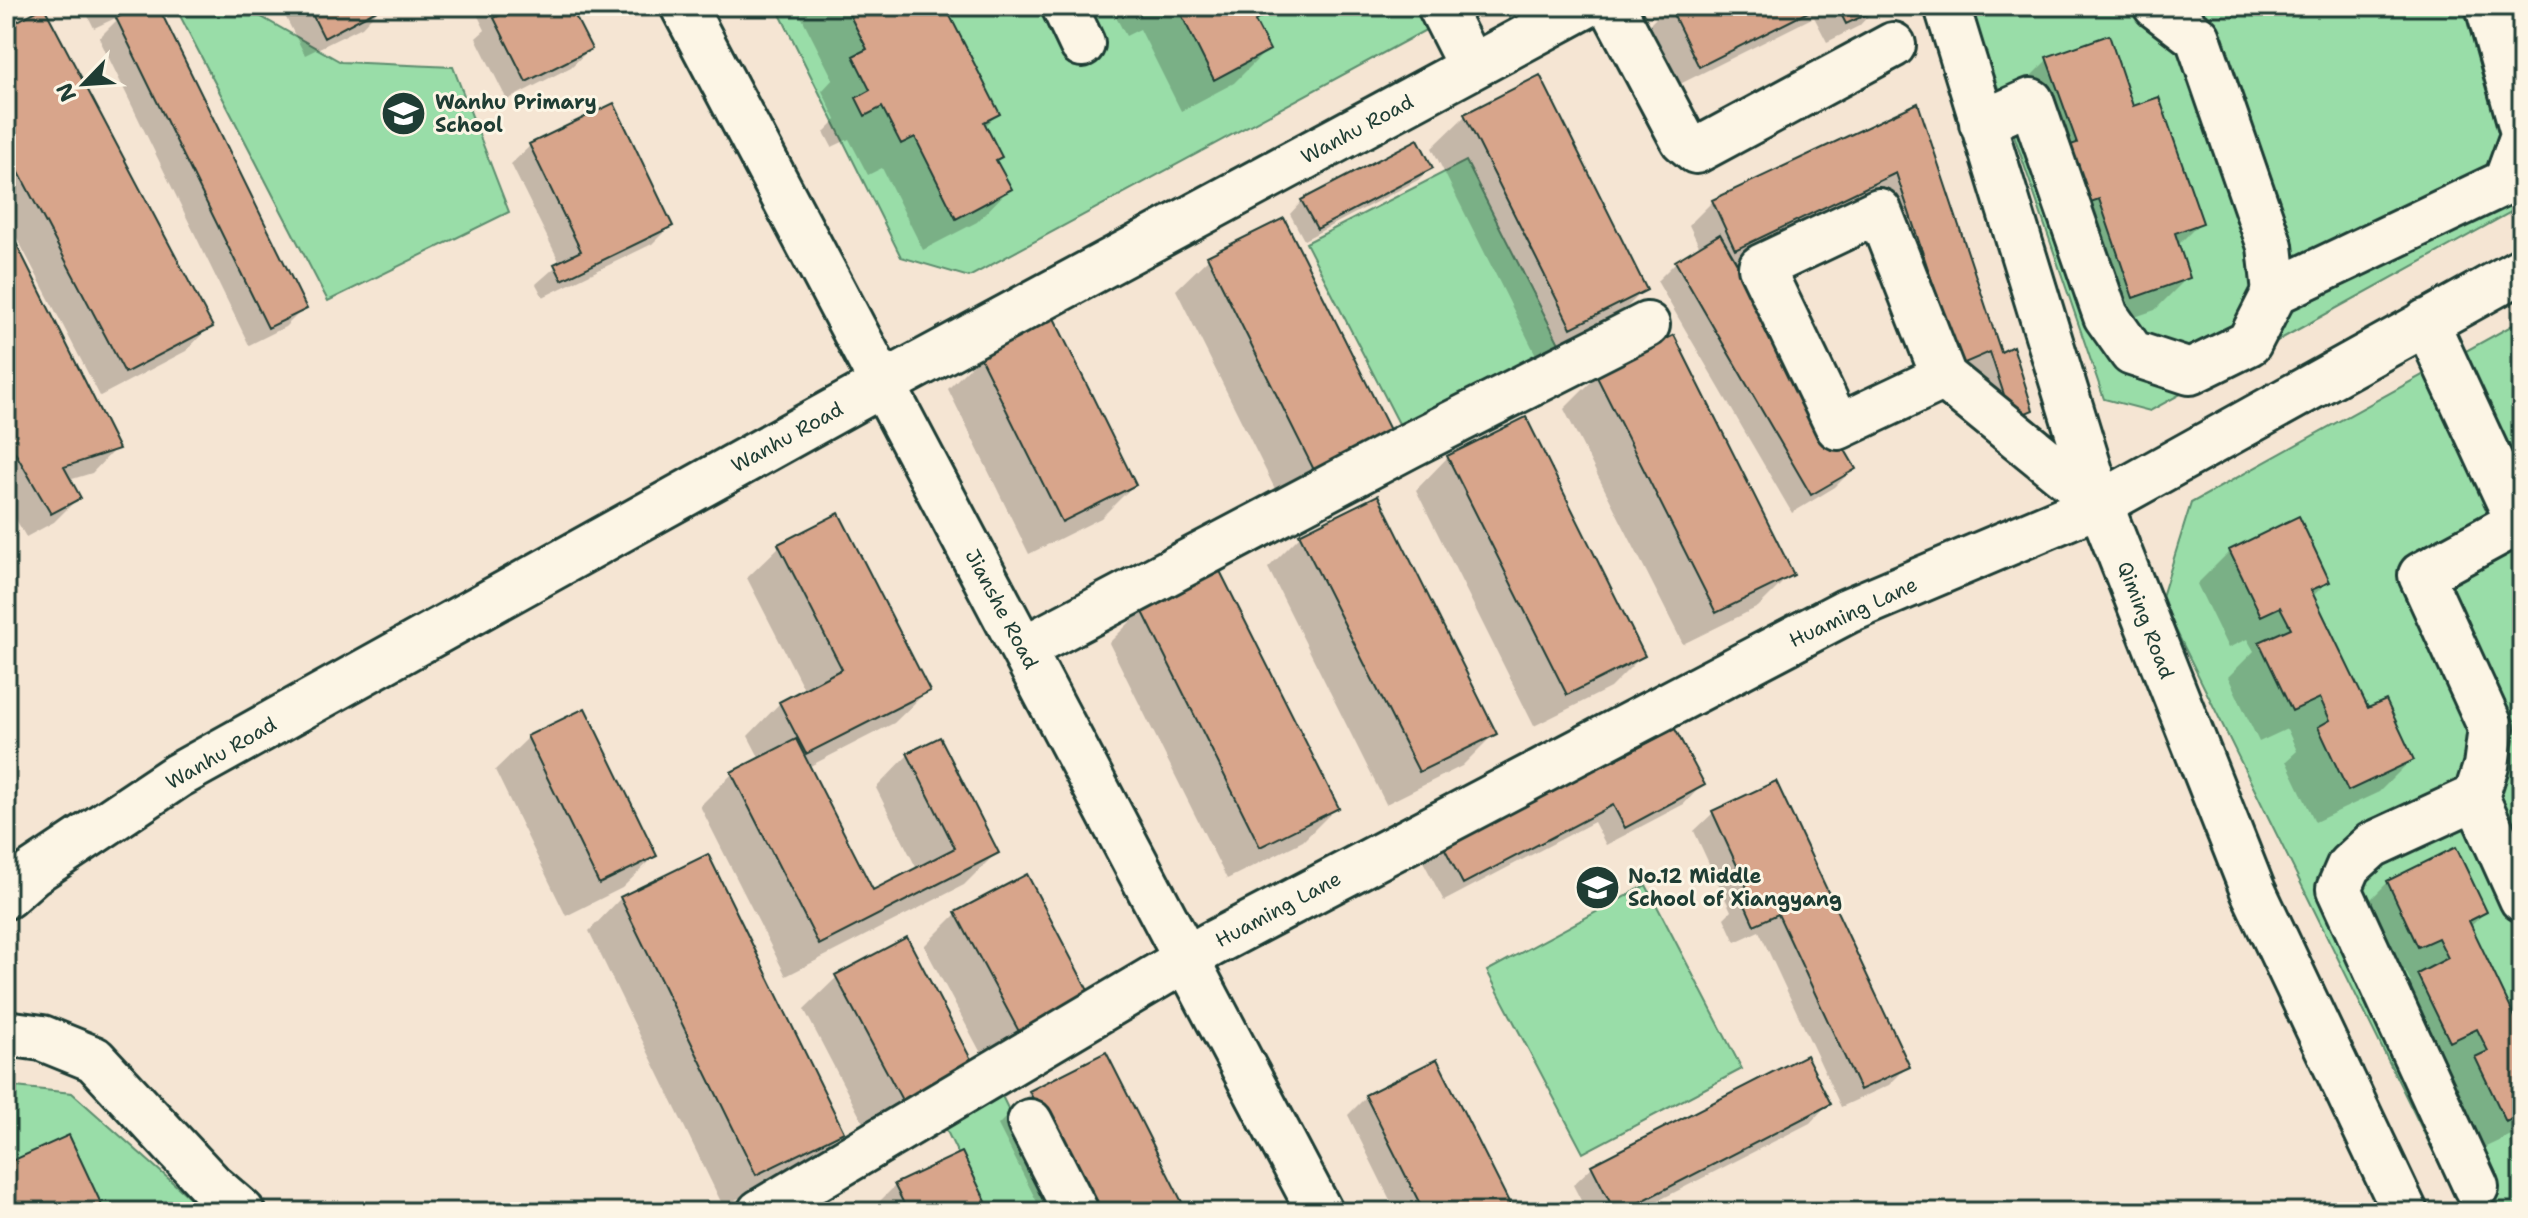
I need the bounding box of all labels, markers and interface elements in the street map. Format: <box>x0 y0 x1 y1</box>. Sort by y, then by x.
north arrow <box>44 44 124 124</box>
text: N <box>50 78 83 106</box>
street label: Wanhu Road <box>1296 88 1418 170</box>
school or university icon: Wanhu Primary School <box>380 89 428 137</box>
place label: Wanhu Primary School <box>435 89 597 138</box>
street label: Wanhu Road <box>727 395 848 478</box>
street label: Jianshe Road <box>960 545 1045 674</box>
street label: Qiming Road <box>2112 558 2180 683</box>
street label: Huaming Lane <box>1785 571 1921 653</box>
street label: Wanhu Road <box>161 711 281 795</box>
place label: No.12 Middle School of Xiangyang <box>1628 863 1842 912</box>
school or university icon: No.12 Middle School of Xiangyang <box>1573 864 1621 912</box>
street label: Huaming Lane <box>1211 865 1345 953</box>

